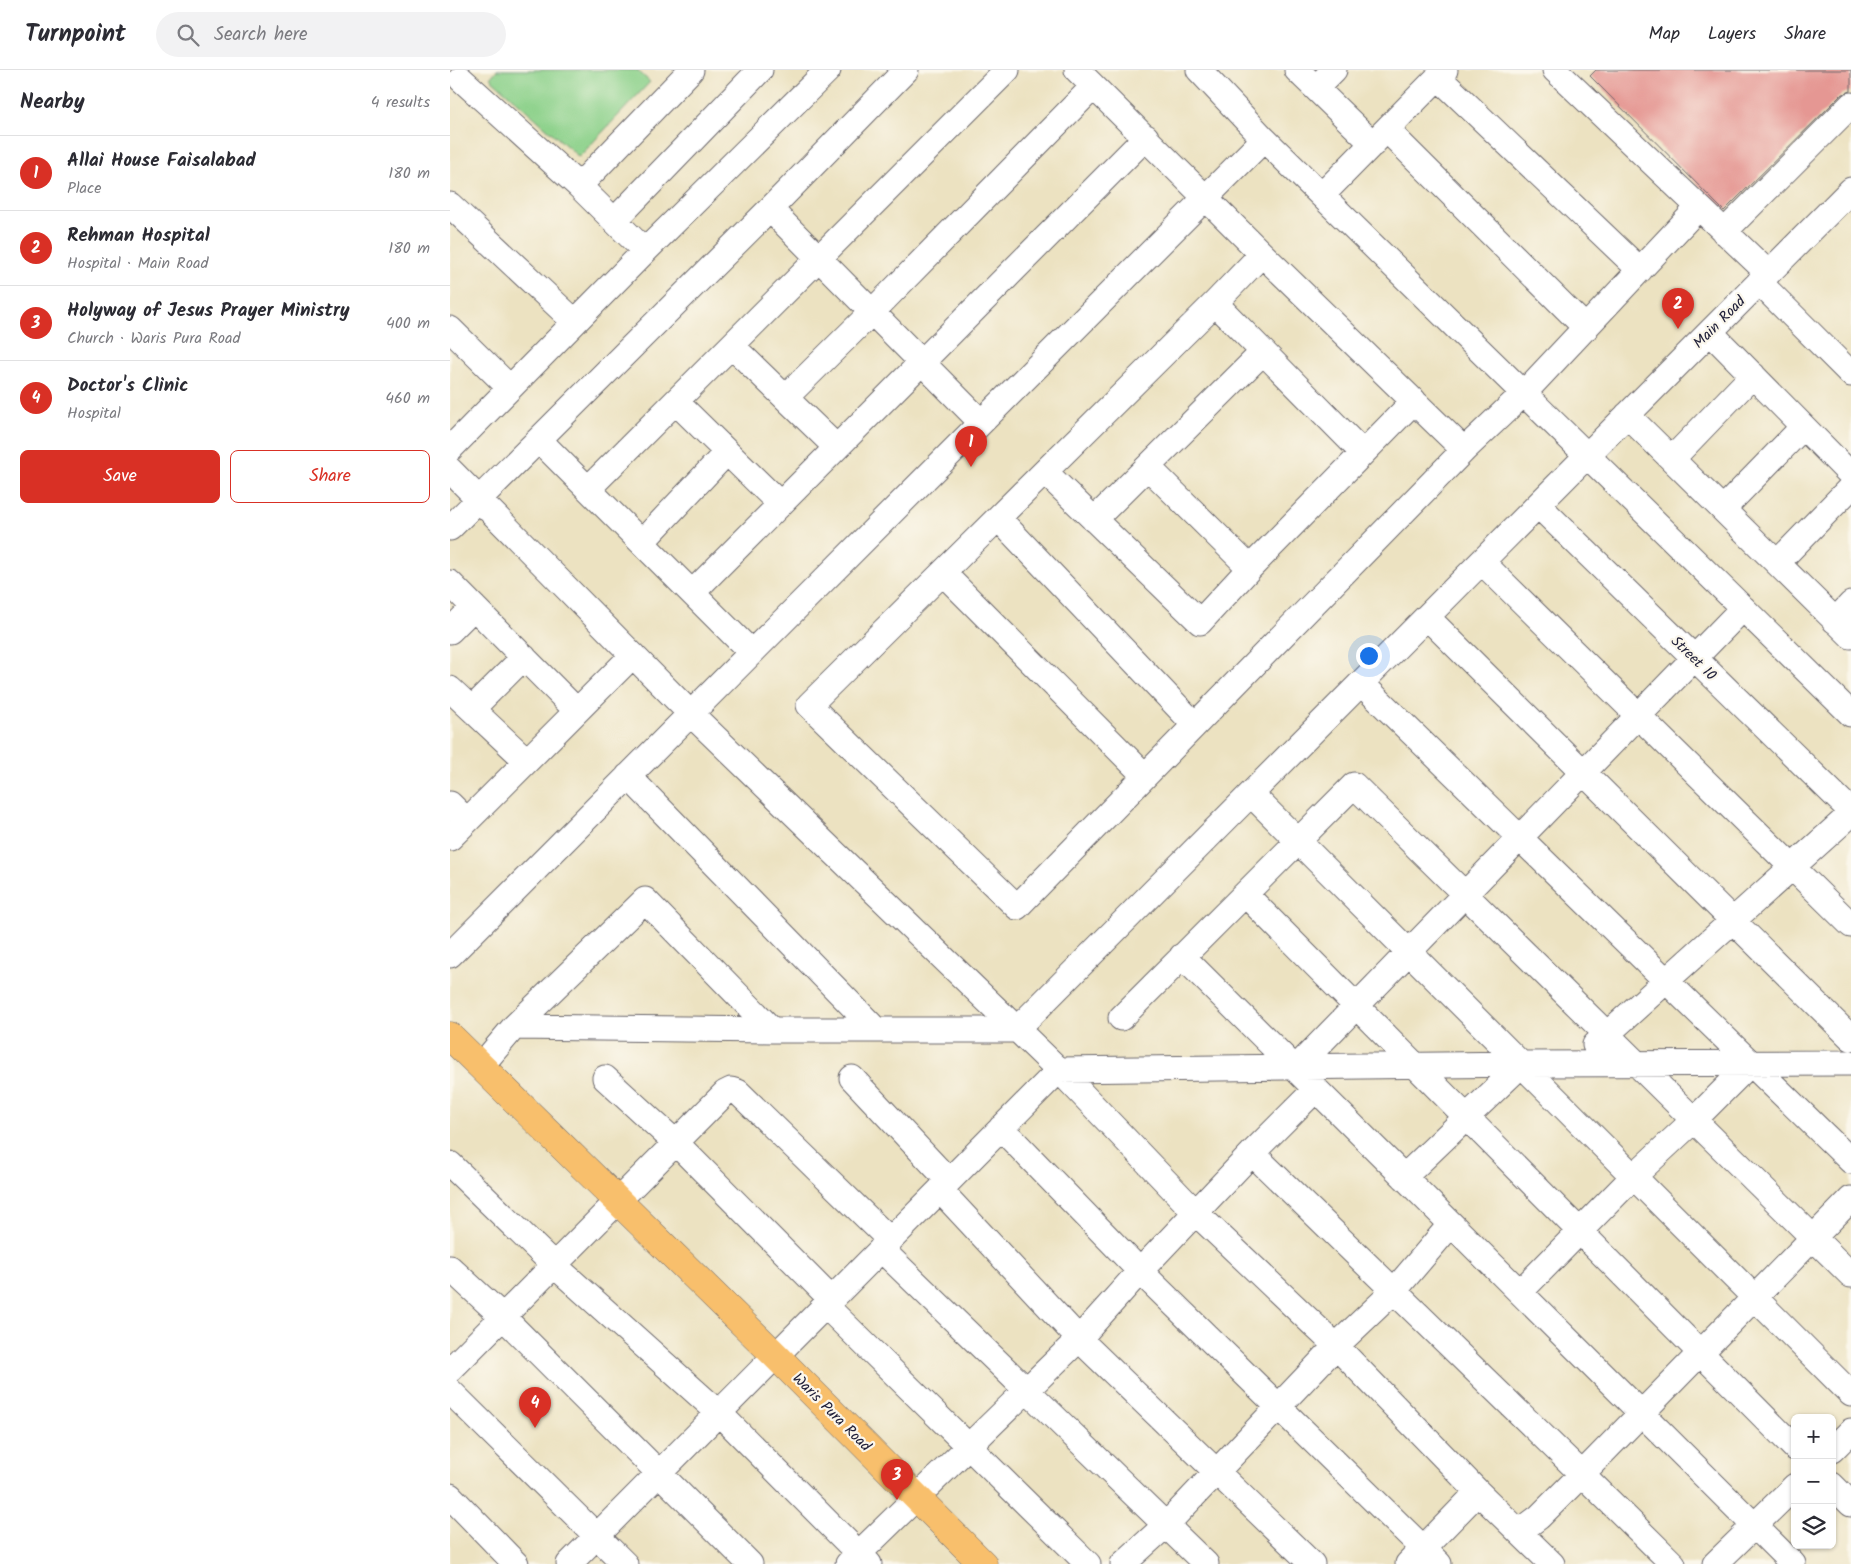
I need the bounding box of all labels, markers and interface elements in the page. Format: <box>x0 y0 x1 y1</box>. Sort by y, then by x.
search box <box>156 12 506 57</box>
text: Turnpoint <box>25 15 126 54</box>
text: Search here <box>214 20 308 50</box>
text: Map <box>1649 20 1680 49</box>
text: Layers <box>1708 20 1756 49</box>
text: Share <box>1784 20 1826 49</box>
icon: search <box>174 21 202 49</box>
text: Nearby <box>20 86 85 119</box>
text: 4 results <box>371 90 430 115</box>
text: Allai House Faisalabad <box>67 146 256 176</box>
text: 1 <box>34 161 38 186</box>
text: 180 m <box>388 161 430 186</box>
text: Place <box>67 176 101 201</box>
text: Rehman Hospital <box>67 221 210 251</box>
text: 2 <box>31 236 41 261</box>
text: 180 m <box>388 236 430 261</box>
text: Hospital · Main Road <box>67 251 208 276</box>
pin: 2 <box>1662 288 1694 329</box>
street label: Main Road <box>1688 290 1752 355</box>
text: Holyway of Jesus Prayer Ministry <box>67 296 350 326</box>
text: 3 <box>32 311 40 336</box>
text: 400 m <box>386 311 430 336</box>
text: Church · Waris Pura Road <box>67 326 241 351</box>
text: Doctor's Clinic <box>67 371 189 401</box>
text: 4 <box>32 386 40 411</box>
text: 460 m <box>385 386 430 411</box>
text: Hospital <box>67 401 121 426</box>
pin: 1 <box>955 426 987 467</box>
button: Save <box>20 450 220 503</box>
button: Share <box>230 450 430 503</box>
street label: Street 10 <box>1665 631 1722 687</box>
your location <box>1356 643 1382 669</box>
street label: Waris Pura Road <box>786 1368 877 1458</box>
pin: 4 <box>519 1387 551 1428</box>
map controls <box>1791 1414 1836 1549</box>
button: + <box>1791 1414 1836 1459</box>
pin: 3 <box>881 1459 913 1500</box>
button: − <box>1791 1459 1836 1504</box>
button: layers <box>1791 1504 1836 1549</box>

